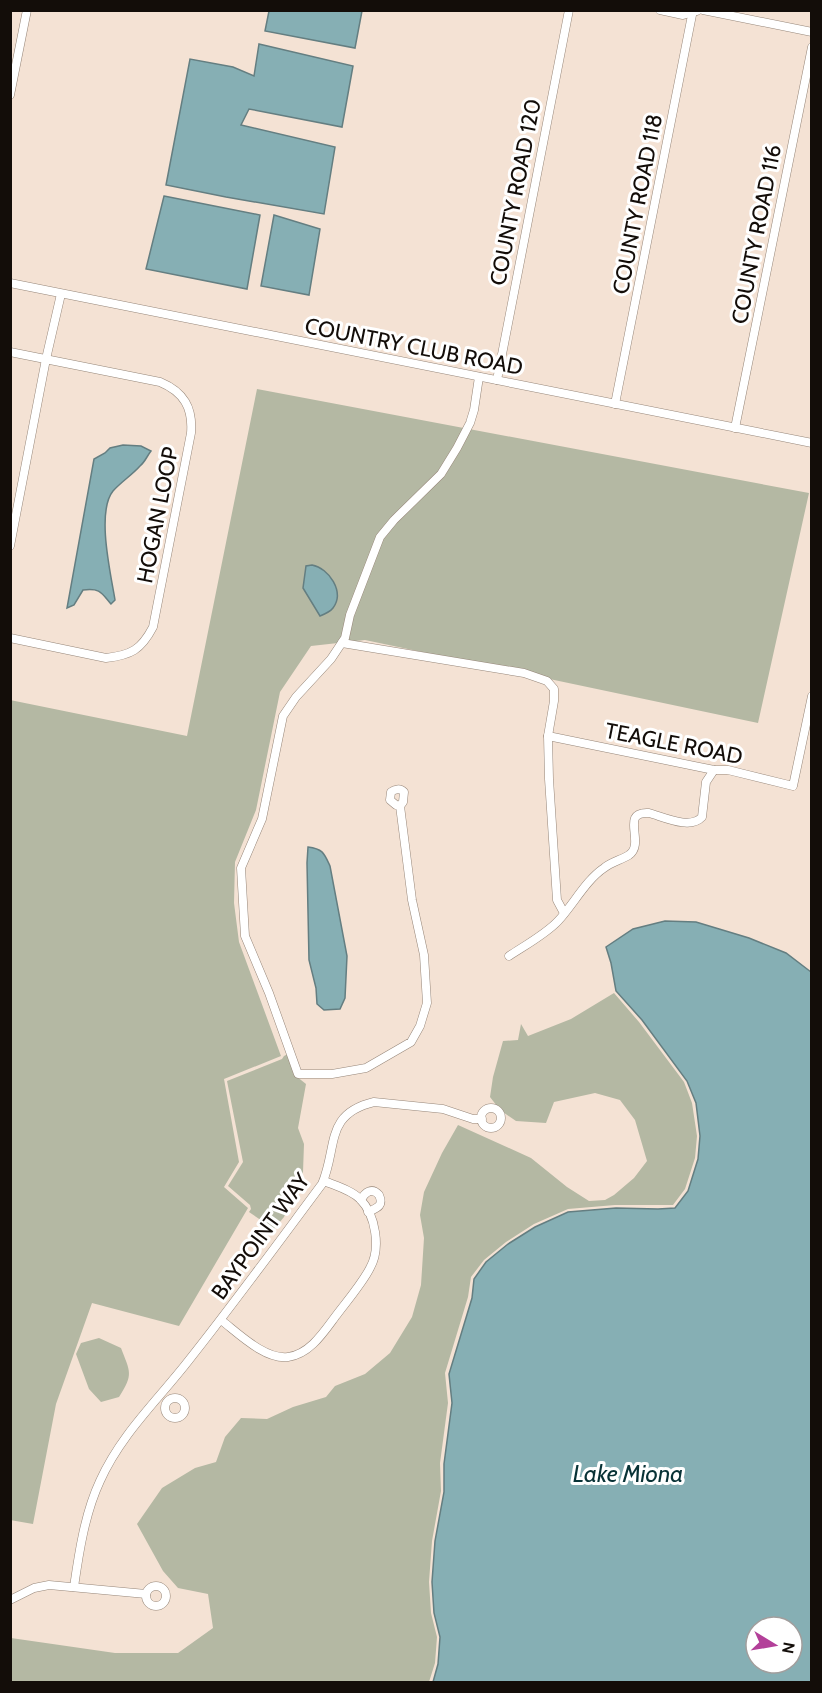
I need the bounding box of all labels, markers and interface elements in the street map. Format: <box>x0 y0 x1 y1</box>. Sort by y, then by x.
street label: COUNTY ROAD 120 <box>484 97 547 288</box>
street label: COUNTY ROAD 118 <box>607 112 668 296</box>
street label: COUNTY ROAD 116 <box>726 142 787 326</box>
street label: COUNTRY CLUB ROAD <box>303 312 525 381</box>
street label: HOGAN LOOP <box>131 444 184 586</box>
street label: TEAGLE ROAD <box>603 717 745 770</box>
street label: BAYPOINT WAY <box>205 1167 316 1305</box>
water label: Lake Miona <box>573 1459 683 1488</box>
north arrow <box>744 1615 804 1675</box>
text: N <box>778 1640 799 1655</box>

